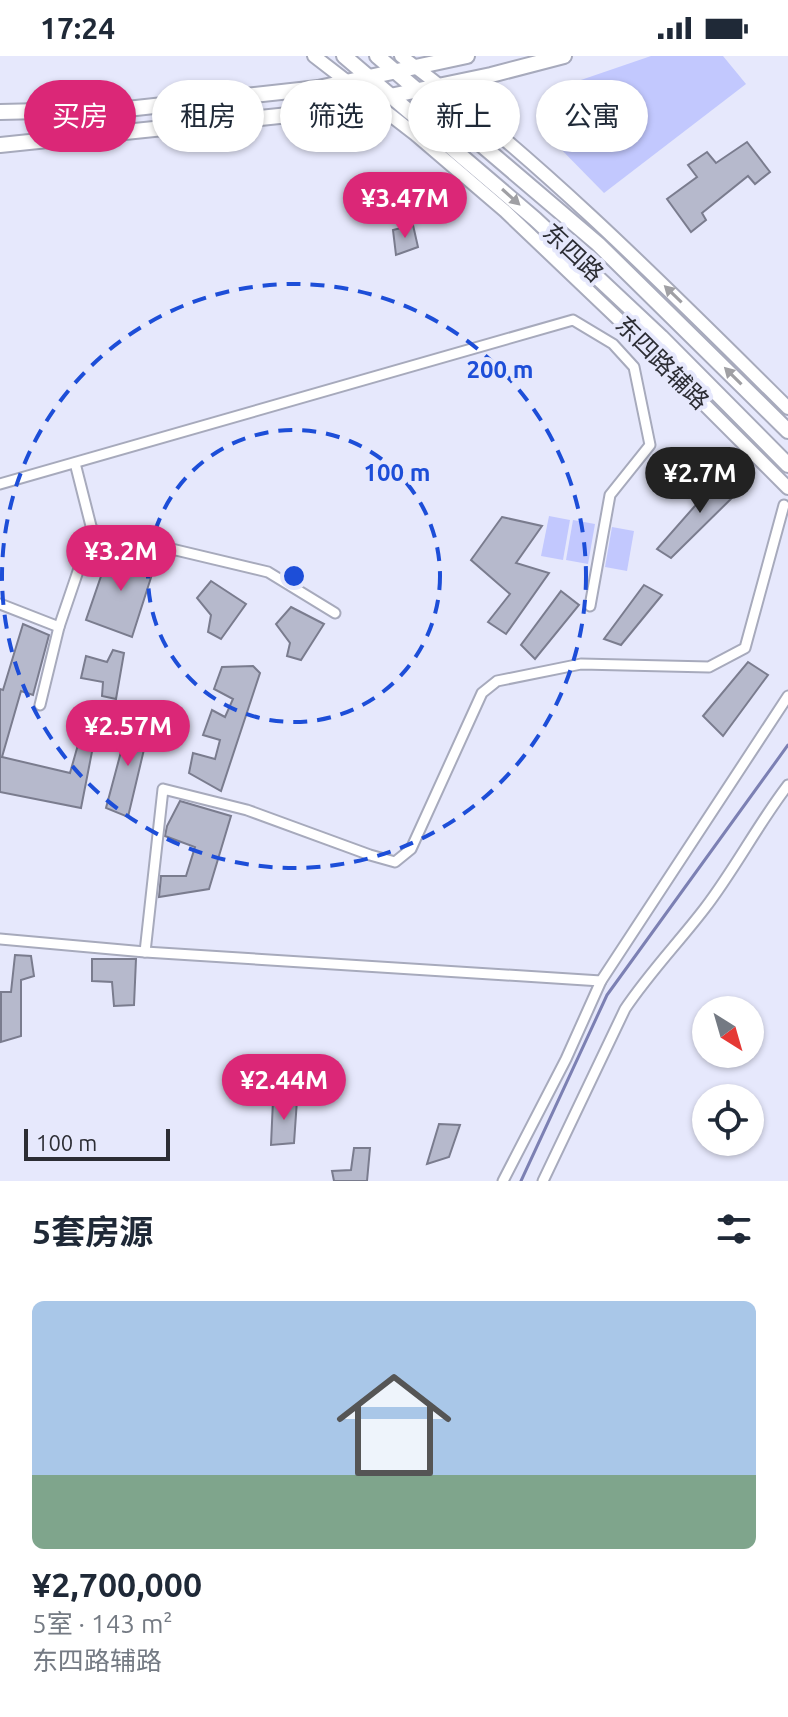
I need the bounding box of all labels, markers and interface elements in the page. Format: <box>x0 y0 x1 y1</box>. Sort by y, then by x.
text: 17:24 <box>40 11 115 45</box>
chip: 买房 <box>24 80 136 152</box>
chip: 租房 <box>152 80 264 152</box>
chip: 筛选 <box>280 80 392 152</box>
chip: 新上 <box>408 80 520 152</box>
chip: 公寓 <box>536 80 648 152</box>
pin: ¥3.47M <box>340 172 470 240</box>
text: ¥3.47M <box>361 183 449 212</box>
one-way arrow <box>501 187 520 205</box>
street label: 东四路 <box>538 218 609 287</box>
one-way arrow <box>664 285 683 303</box>
street label: 东四路辅路 <box>610 311 714 415</box>
text: 200 m <box>467 356 533 383</box>
one-way arrow <box>724 367 743 386</box>
pin: ¥2.7M <box>644 447 756 515</box>
text: ¥2.7M <box>663 458 737 487</box>
text: 100 m <box>364 459 430 486</box>
pin: ¥3.2M <box>65 525 177 593</box>
text: ¥3.2M <box>84 536 158 565</box>
centre of rings <box>280 562 308 590</box>
pin: ¥2.57M <box>63 700 193 768</box>
text: ¥2.57M <box>84 711 172 740</box>
north arrow <box>692 996 764 1068</box>
map controls <box>692 996 764 1156</box>
pin: ¥2.44M <box>219 1054 349 1122</box>
text: ¥2.44M <box>240 1065 328 1094</box>
button: locate <box>692 1084 764 1156</box>
scale bar <box>24 1125 170 1161</box>
text: 100 m <box>36 1130 97 1155</box>
icon: filters <box>712 1207 756 1251</box>
text: 5套房源 <box>32 1212 153 1250</box>
icon: home <box>322 1353 466 1497</box>
text: ¥2,700,000 <box>32 1565 202 1603</box>
text: 5室 · 143 m² <box>32 1609 173 1638</box>
text: 东四路辅路 <box>32 1646 162 1675</box>

